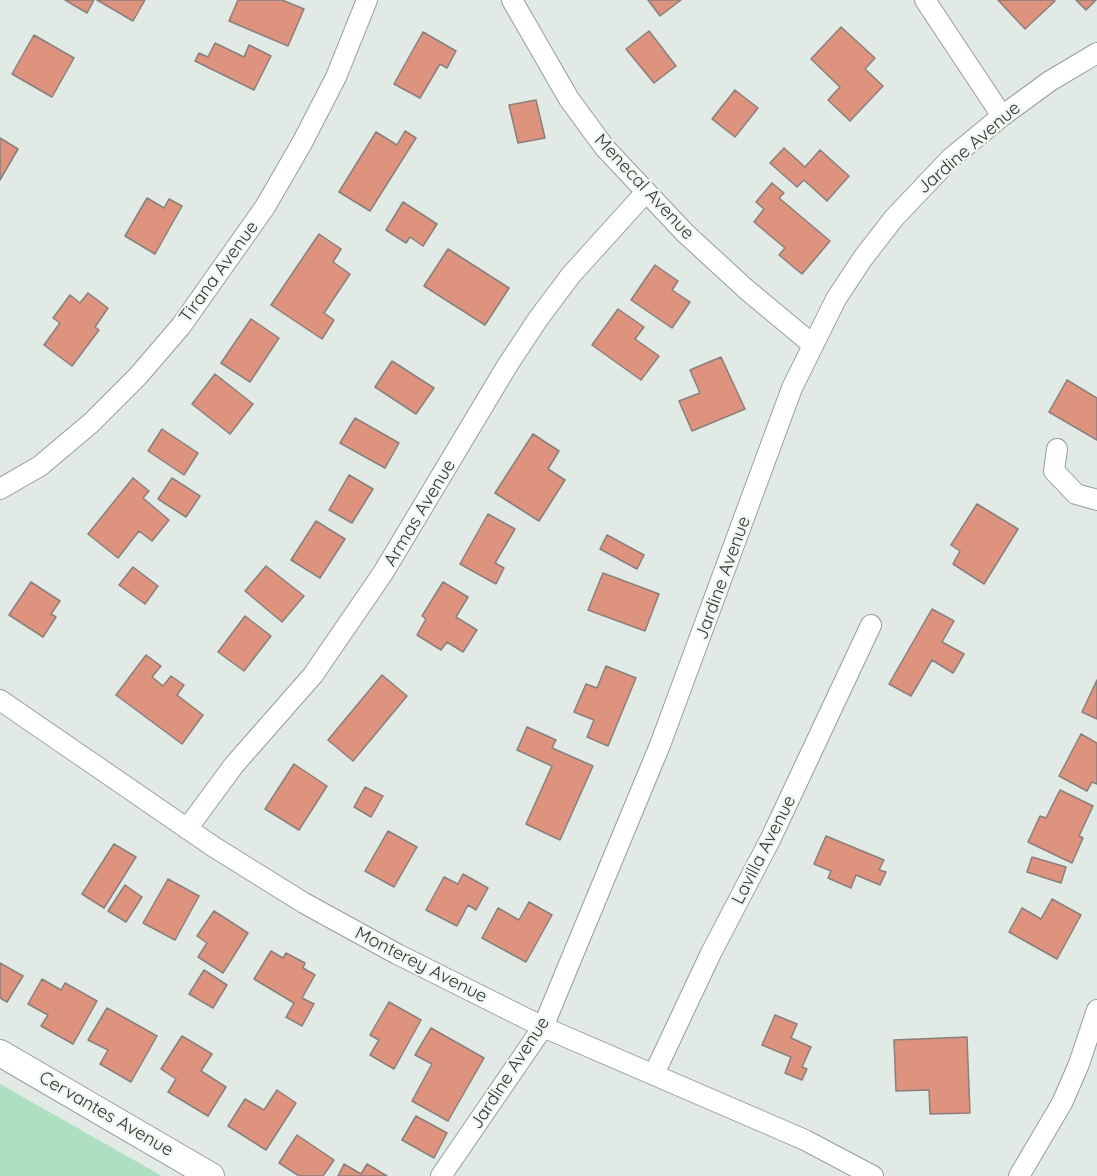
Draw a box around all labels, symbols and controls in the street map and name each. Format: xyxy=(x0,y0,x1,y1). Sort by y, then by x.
street label: Jardine Avenue xyxy=(913,97,1025,199)
street label: Menecal Avenue xyxy=(590,130,698,244)
street label: Tirana Avenue xyxy=(175,217,263,327)
street label: Armas Avenue xyxy=(380,456,460,570)
street label: Jardine Avenue xyxy=(691,513,755,643)
street label: Lavilla Avenue xyxy=(727,792,801,908)
street label: Monterey Avenue xyxy=(351,922,491,1008)
street label: Jardine Avenue xyxy=(466,1013,554,1133)
street label: Cervantes Avenue xyxy=(35,1067,177,1161)

